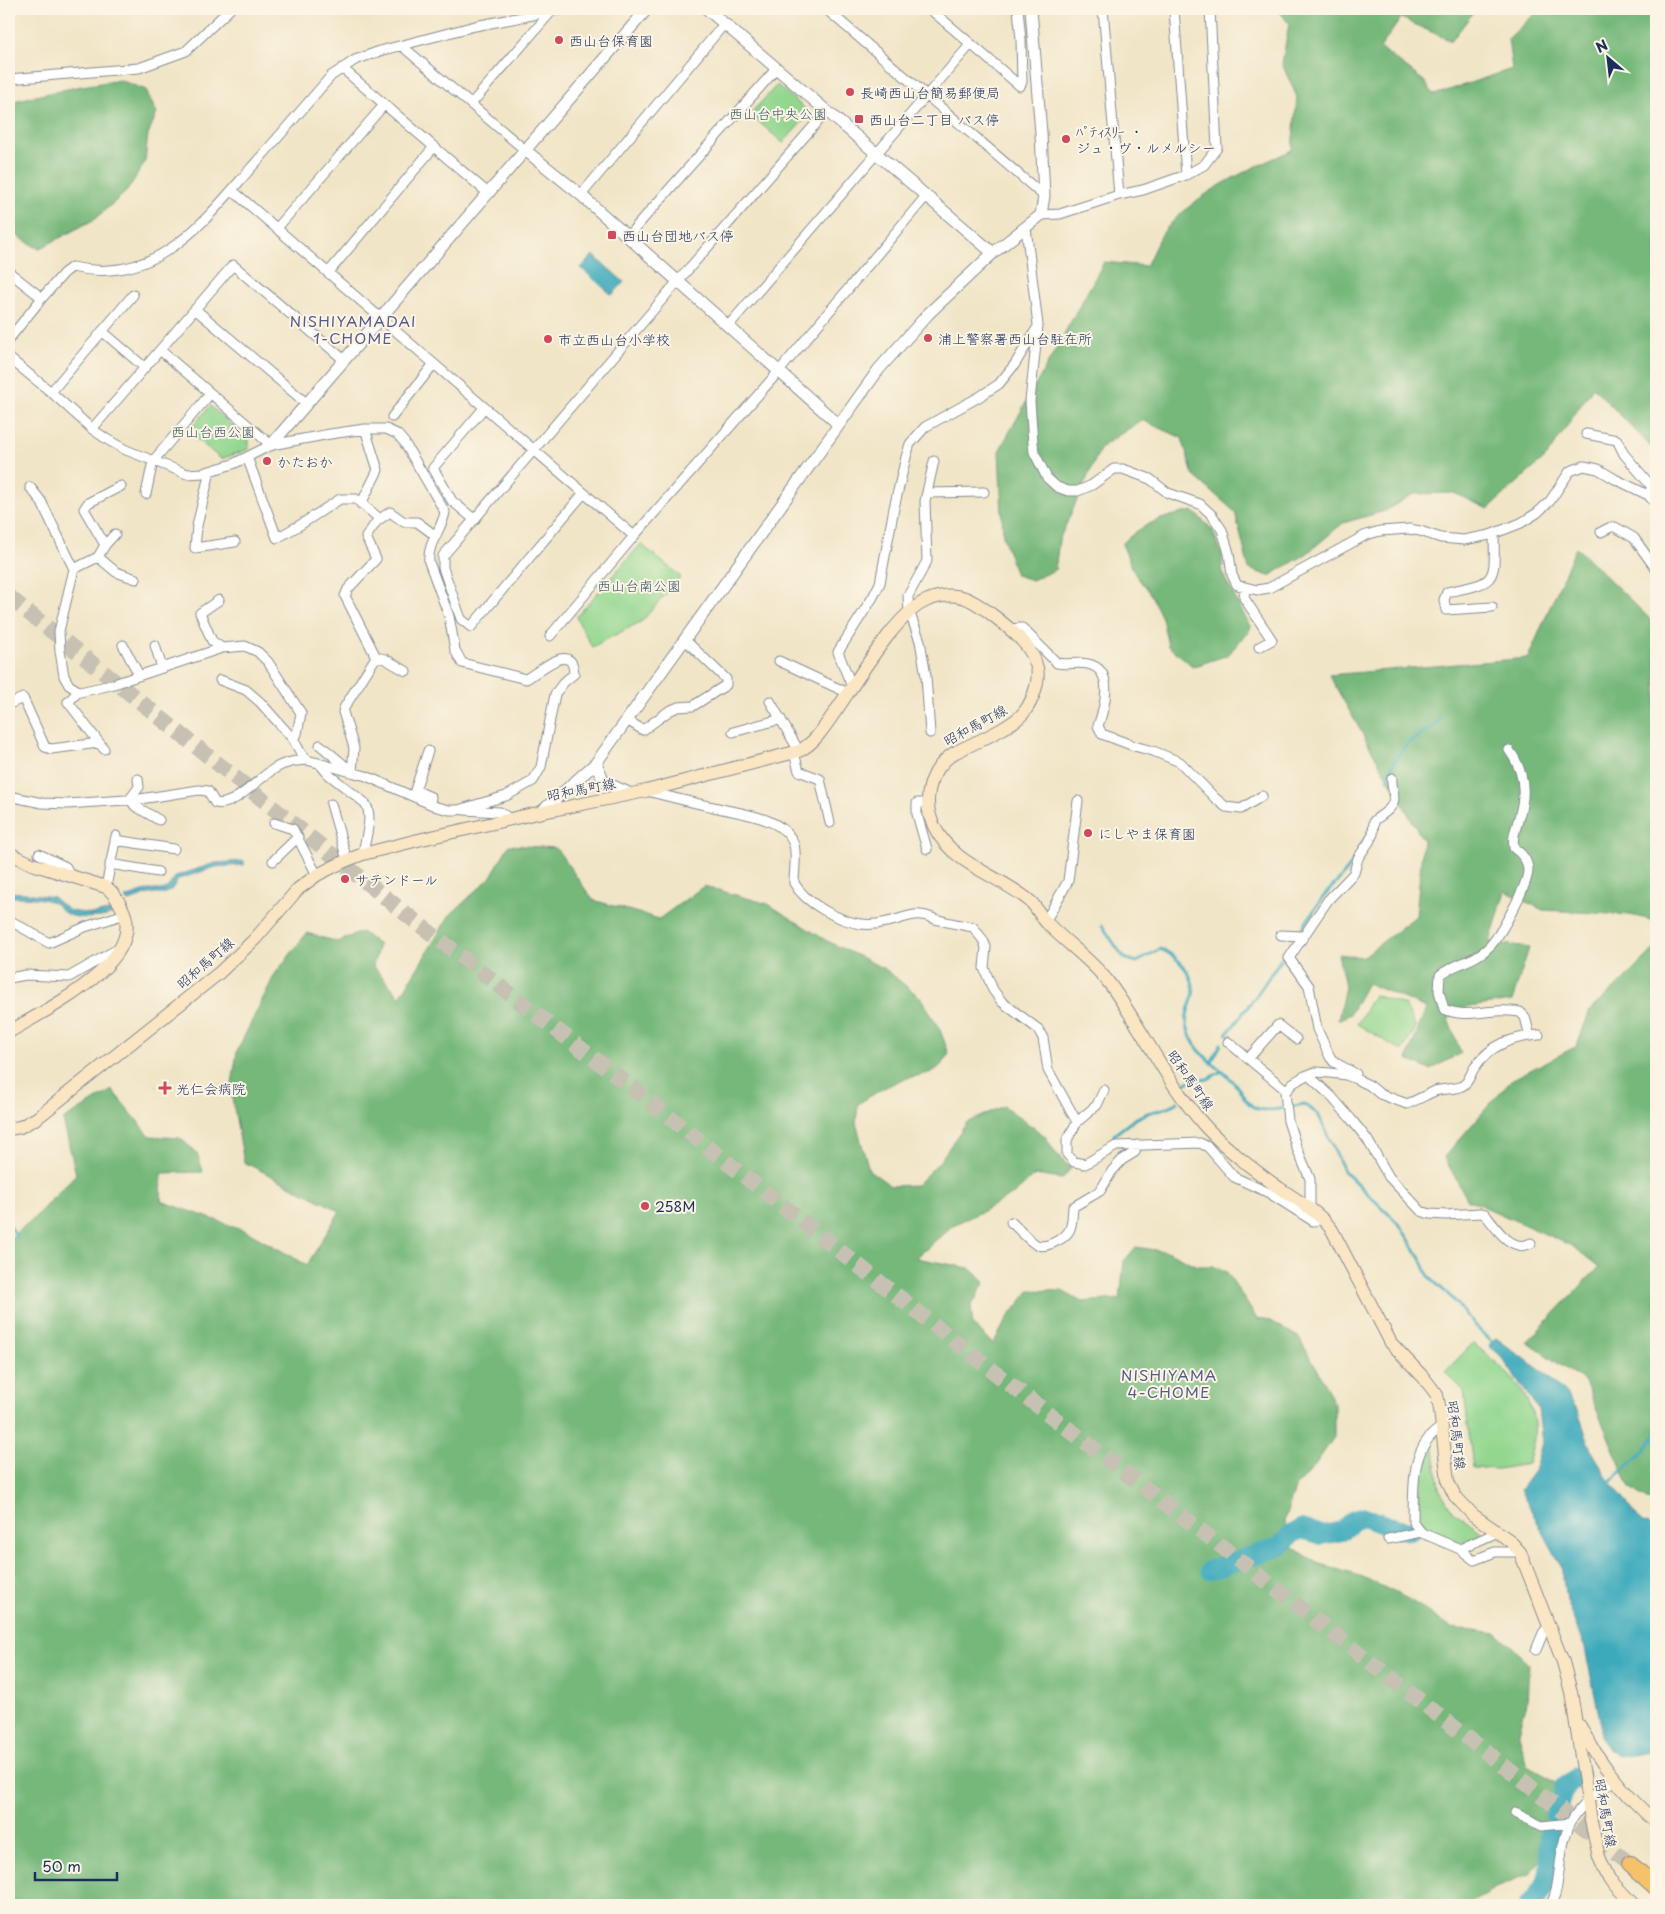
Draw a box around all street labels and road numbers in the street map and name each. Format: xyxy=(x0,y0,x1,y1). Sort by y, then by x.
street label: 昭和馬町線 xyxy=(939,699,1011,751)
street label: 昭和馬町線 xyxy=(545,772,617,806)
street label: 昭和馬町線 xyxy=(172,932,238,994)
street label: 昭和馬町線 xyxy=(1162,1045,1220,1115)
street label: 昭和馬町線 xyxy=(1442,1399,1472,1471)
street label: 昭和馬町線 xyxy=(1590,1777,1622,1849)

